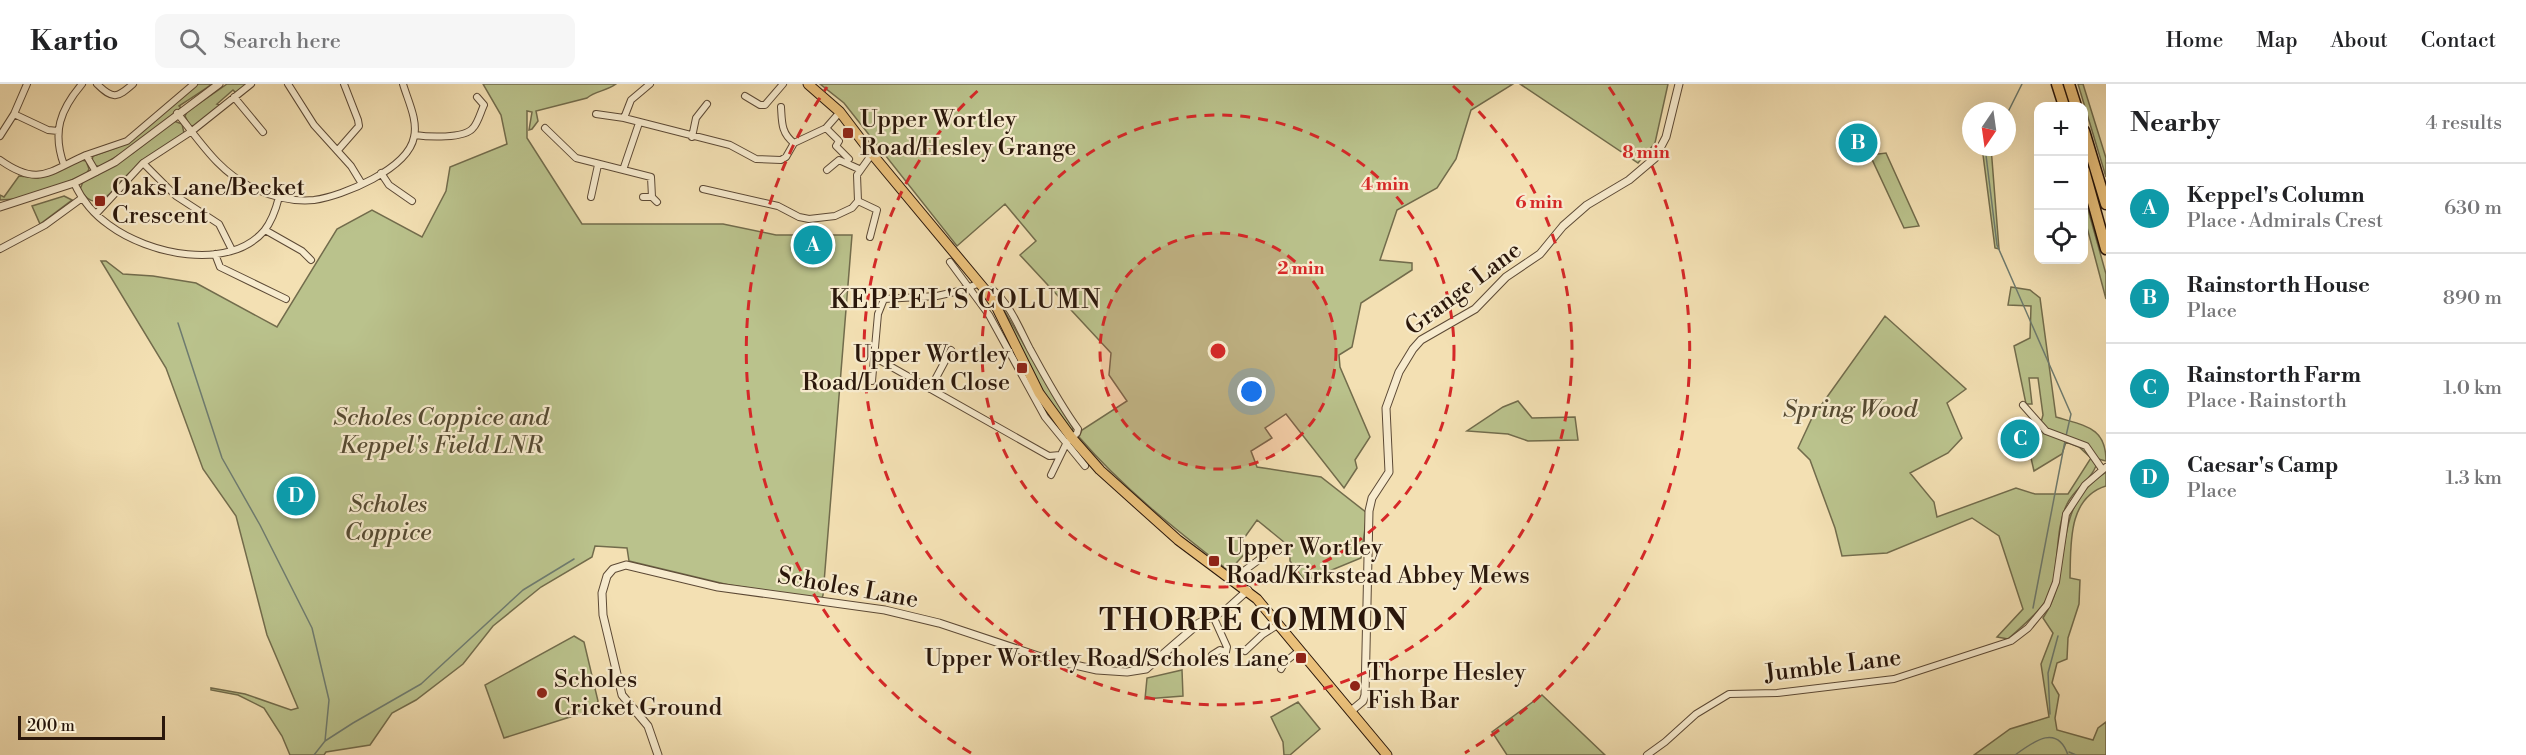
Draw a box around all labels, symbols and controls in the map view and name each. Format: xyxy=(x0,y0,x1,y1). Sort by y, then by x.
search box xyxy=(155,14,575,68)
text: Kartio xyxy=(30,24,119,59)
icon: search xyxy=(176,25,209,58)
text: Search here xyxy=(224,28,341,55)
text: Home xyxy=(2166,28,2223,54)
text: Map xyxy=(2256,28,2298,54)
text: About xyxy=(2331,28,2388,54)
text: Contact xyxy=(2421,28,2496,54)
north arrow xyxy=(1962,102,2016,156)
map controls xyxy=(2034,102,2088,264)
button: + xyxy=(2034,102,2088,156)
place label: Upper Wortley Road/Hesley Grange xyxy=(860,105,1076,163)
text: Nearby xyxy=(2130,107,2220,139)
text: 4 results xyxy=(2425,111,2502,136)
pin: B xyxy=(1838,120,1878,166)
marker: Upper Wortley Road/Hesley Grange xyxy=(841,126,855,140)
text: 8 min xyxy=(1622,141,1670,164)
button: − xyxy=(2034,156,2088,210)
place label: Oaks Lane/Becket Crescent xyxy=(112,173,305,231)
text: 4 min xyxy=(1361,173,1409,196)
text: Keppel's Column xyxy=(2187,182,2364,209)
text: 6 min xyxy=(1515,191,1563,214)
marker: Oaks Lane/Becket Crescent xyxy=(93,194,107,208)
text: A xyxy=(2142,196,2157,221)
text: 630 m xyxy=(2444,196,2502,221)
text: Place · Admirals Crest xyxy=(2187,209,2383,234)
button: locate xyxy=(2034,210,2088,264)
pin: A xyxy=(794,222,832,268)
street label: Grange Lane xyxy=(1399,235,1528,342)
text: 2 min xyxy=(1277,257,1325,280)
text: Rainstorth House xyxy=(2187,272,2370,299)
district label: KEPPEL'S COLUMN xyxy=(830,284,1102,316)
text: B xyxy=(2142,286,2157,311)
text: 890 m xyxy=(2443,286,2502,311)
text: Place xyxy=(2187,299,2237,324)
place label: Upper Wortley Road/Louden Close xyxy=(802,340,1010,398)
centre of rings xyxy=(1208,341,1228,361)
marker: Upper Wortley Road/Louden Close xyxy=(1015,361,1029,375)
text: Rainstorth Farm xyxy=(2187,362,2361,389)
text: C xyxy=(2142,376,2157,401)
text: 1.0 km xyxy=(2443,376,2502,401)
your location xyxy=(1237,377,1266,406)
text: Place · Rainstorth xyxy=(2187,389,2347,414)
park label: Spring Wood xyxy=(1783,395,1918,425)
park label: Scholes Coppice and Keppel's Field LNR xyxy=(333,403,550,461)
pin: C xyxy=(2000,416,2040,462)
text: Caesar's Camp xyxy=(2187,452,2338,479)
text: D xyxy=(2142,466,2157,491)
text: 1.3 km xyxy=(2445,466,2502,491)
pin: D xyxy=(276,474,316,518)
text: Place xyxy=(2187,479,2237,504)
park label: Scholes Coppice xyxy=(345,490,431,548)
place label: Upper Wortley Road/Kirkstead Abbey Mews xyxy=(1226,533,1530,591)
marker: Upper Wortley Road/Kirkstead Abbey Mews xyxy=(1207,554,1221,568)
street label: Scholes Lane xyxy=(775,561,921,615)
district label: THORPE COMMON xyxy=(1099,602,1409,640)
street label: Jumble Lane xyxy=(1762,643,1903,689)
place label: Upper Wortley Road/Scholes Lane xyxy=(924,644,1289,674)
marker: Upper Wortley Road/Scholes Lane xyxy=(1294,651,1308,665)
place label: Thorpe Hesley Fish Bar xyxy=(1367,658,1526,716)
place label: Scholes Cricket Ground xyxy=(554,665,723,723)
marker: Thorpe Hesley Fish Bar xyxy=(1348,679,1362,693)
marker: Scholes Cricket Ground xyxy=(535,686,549,700)
scale bar xyxy=(18,713,165,740)
text: 200 m xyxy=(27,716,75,736)

